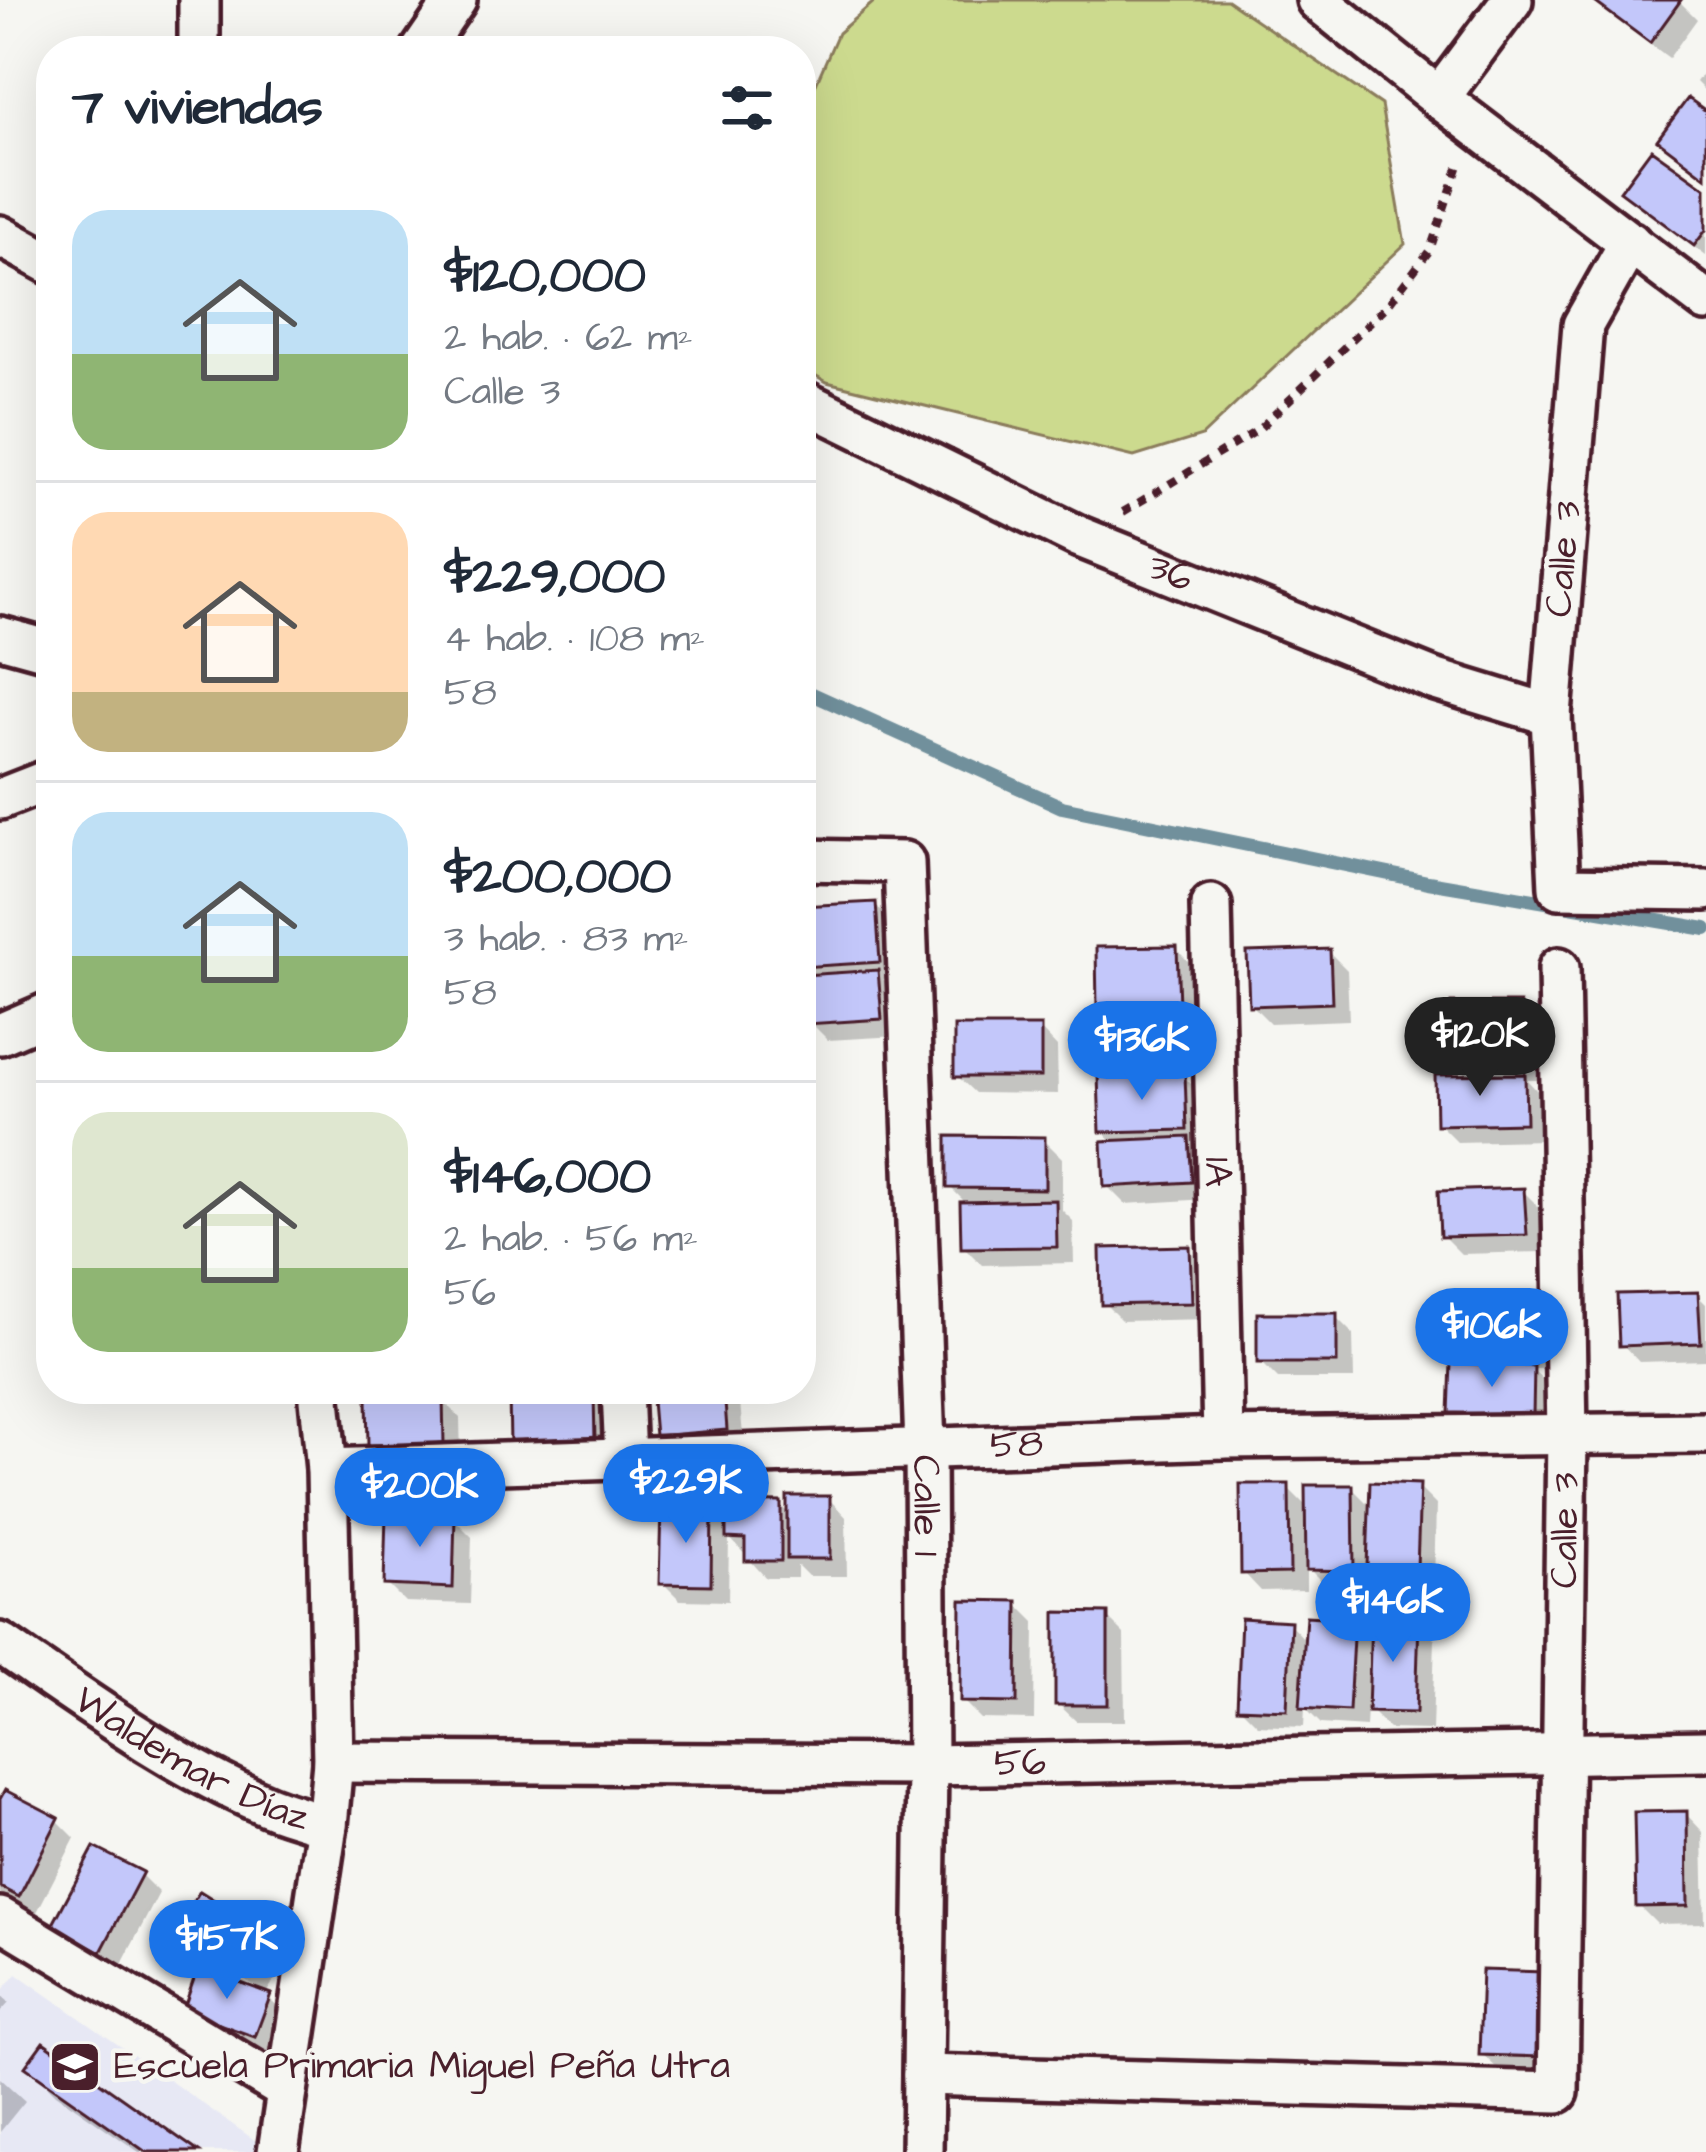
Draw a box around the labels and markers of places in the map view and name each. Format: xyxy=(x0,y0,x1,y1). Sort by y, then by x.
pin: $120K xyxy=(1396,997,1564,1099)
pin: $136K xyxy=(1058,1001,1226,1103)
pin: $106K xyxy=(1408,1288,1576,1390)
pin: $229K xyxy=(602,1444,770,1546)
pin: $200K xyxy=(336,1448,504,1550)
pin: $146K xyxy=(1309,1563,1477,1665)
pin: $157K xyxy=(143,1900,311,2002)
school or university icon: Escuela Primaria Miguel Peña Utra xyxy=(47,2039,103,2095)
place label: Escuela Primaria Miguel Peña Utra xyxy=(114,2040,730,2094)

